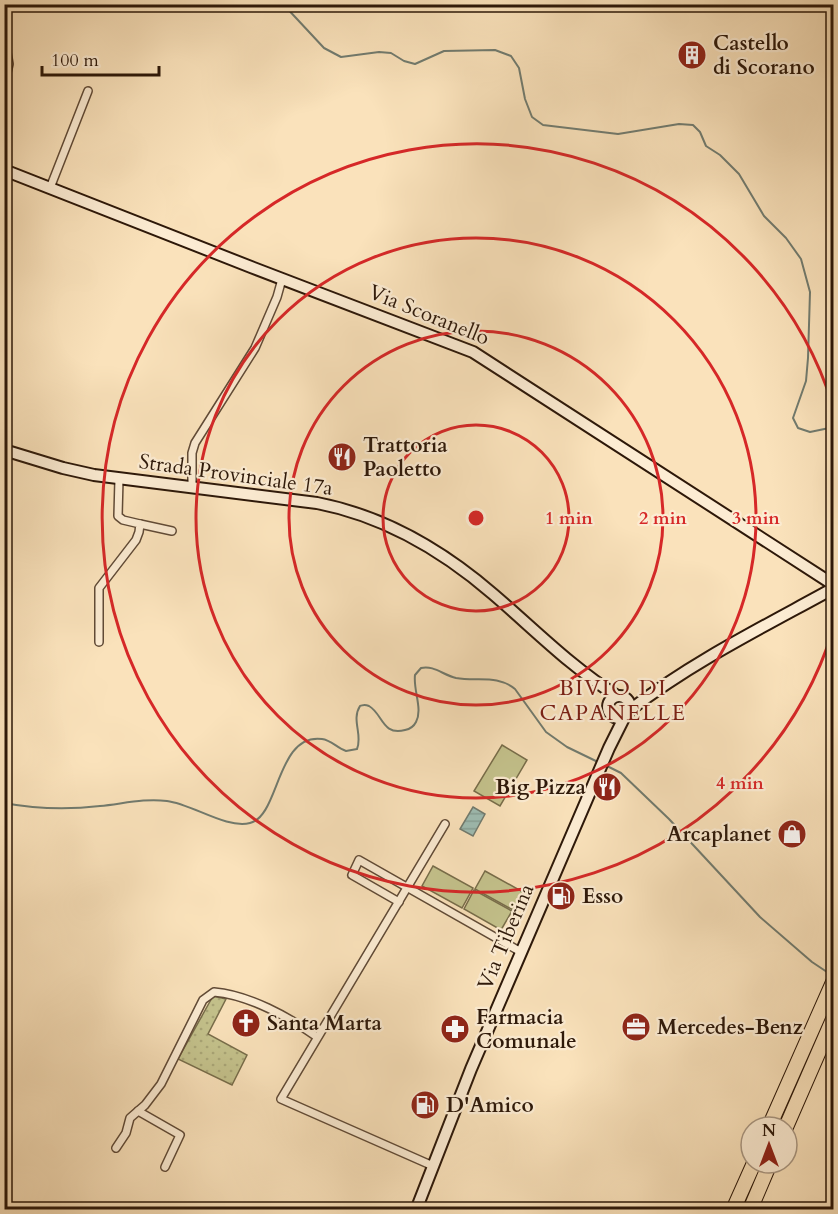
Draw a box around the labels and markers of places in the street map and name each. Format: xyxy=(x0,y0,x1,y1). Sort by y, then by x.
place label: Castello di Scorano xyxy=(713,29,815,82)
building icon: Castello di Scorano xyxy=(676,39,708,71)
place label: Trattoria Paoletto xyxy=(363,431,448,484)
restaurant icon: Trattoria Paoletto xyxy=(326,441,358,473)
centre of rings xyxy=(466,508,486,528)
restaurant icon: Big Pizza xyxy=(591,771,623,803)
place label: Big Pizza xyxy=(495,773,587,802)
shop icon: Arcaplanet xyxy=(776,818,808,850)
place label: Arcaplanet xyxy=(667,820,772,849)
fuel station icon: Esso xyxy=(545,880,577,912)
place label: Esso xyxy=(582,882,623,911)
place label: Farmacia Comunale xyxy=(476,1003,577,1056)
church icon: Santa Marta xyxy=(230,1007,262,1039)
place label: Santa Marta xyxy=(267,1009,382,1038)
office icon: Mercedes-Benz xyxy=(620,1011,652,1043)
pharmacy icon: Farmacia Comunale xyxy=(439,1013,471,1045)
place label: Mercedes-Benz xyxy=(657,1013,804,1042)
fuel station icon: D'Amico xyxy=(409,1089,441,1121)
place label: D'Amico xyxy=(446,1091,534,1120)

